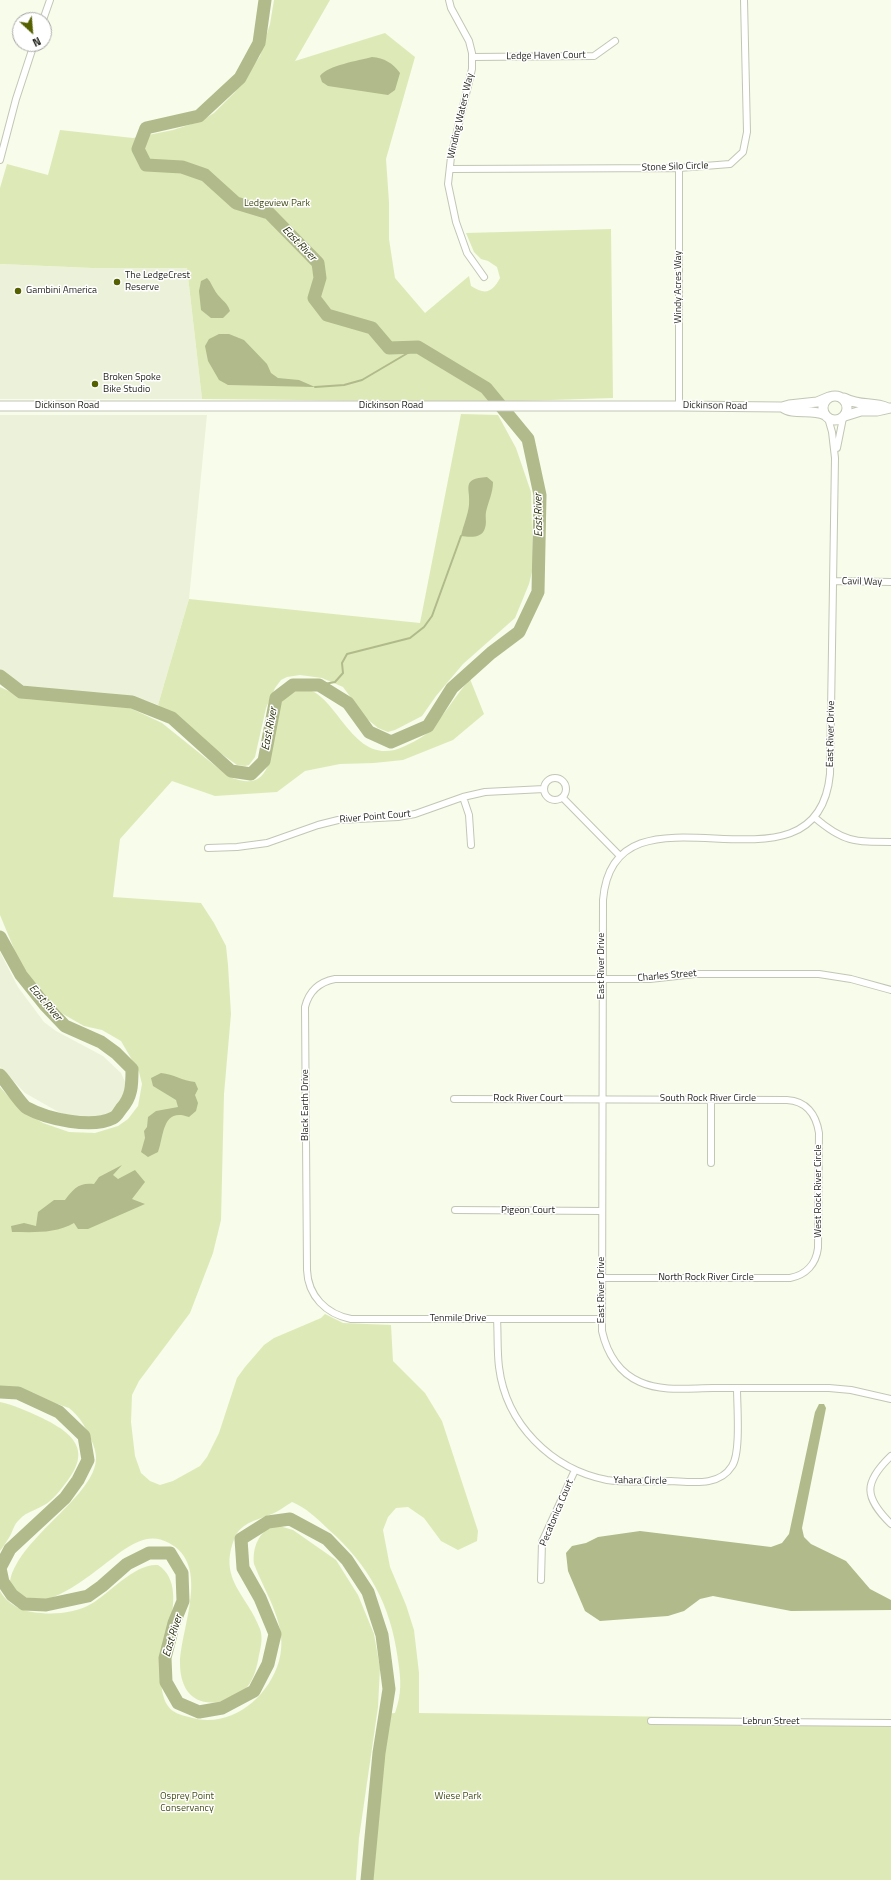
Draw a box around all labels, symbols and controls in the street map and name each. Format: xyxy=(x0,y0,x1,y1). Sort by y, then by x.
north arrow xyxy=(12,12,52,52)
text: N xyxy=(30,33,44,51)
street label: Ledge Haven Court xyxy=(506,49,586,63)
street label: Winding Waters Way xyxy=(445,72,477,160)
street label: Stone Silo Circle xyxy=(641,160,709,174)
park label: Ledgeview Park xyxy=(244,198,310,210)
water label: East River xyxy=(279,224,319,264)
street label: Windy Acres Way xyxy=(673,251,685,323)
place label: The LedgeCrest Reserve xyxy=(125,270,190,294)
marker: The LedgeCrest Reserve xyxy=(112,277,122,287)
place label: Gambini America xyxy=(26,285,97,297)
marker: Gambini America xyxy=(13,286,23,296)
place label: Broken Spoke Bike Studio xyxy=(103,372,161,396)
marker: Broken Spoke Bike Studio xyxy=(90,379,100,389)
street label: Dickinson Road xyxy=(683,399,747,413)
street label: Dickinson Road xyxy=(35,400,99,412)
street label: Dickinson Road xyxy=(359,400,423,412)
water label: East River xyxy=(532,493,546,537)
street label: Cavil Way xyxy=(842,576,882,588)
street label: East River Drive xyxy=(824,701,838,767)
water label: East River xyxy=(259,706,281,752)
street label: River Point Court xyxy=(339,808,411,826)
street label: East River Drive xyxy=(596,933,608,999)
street label: Charles Street xyxy=(637,967,697,985)
water label: East River xyxy=(26,982,64,1024)
street label: Black Earth Drive xyxy=(300,1069,312,1141)
street label: Rock River Court xyxy=(493,1093,563,1105)
street label: South Rock River Circle xyxy=(660,1093,756,1105)
street label: West Rock River Circle xyxy=(813,1144,825,1238)
street label: Pigeon Court xyxy=(501,1205,555,1217)
street label: East River Drive xyxy=(596,1257,608,1323)
street label: North Rock River Circle xyxy=(658,1272,754,1284)
street label: Tenmile Drive xyxy=(430,1313,486,1325)
street label: Yahara Circle xyxy=(613,1475,667,1487)
street label: Pecatonica Court xyxy=(538,1478,576,1548)
water label: East River xyxy=(160,1613,186,1659)
street label: Lebrun Street xyxy=(742,1716,800,1728)
park label: Osprey Point Conservancy xyxy=(160,1791,214,1814)
park label: Wiese Park xyxy=(434,1791,482,1803)

